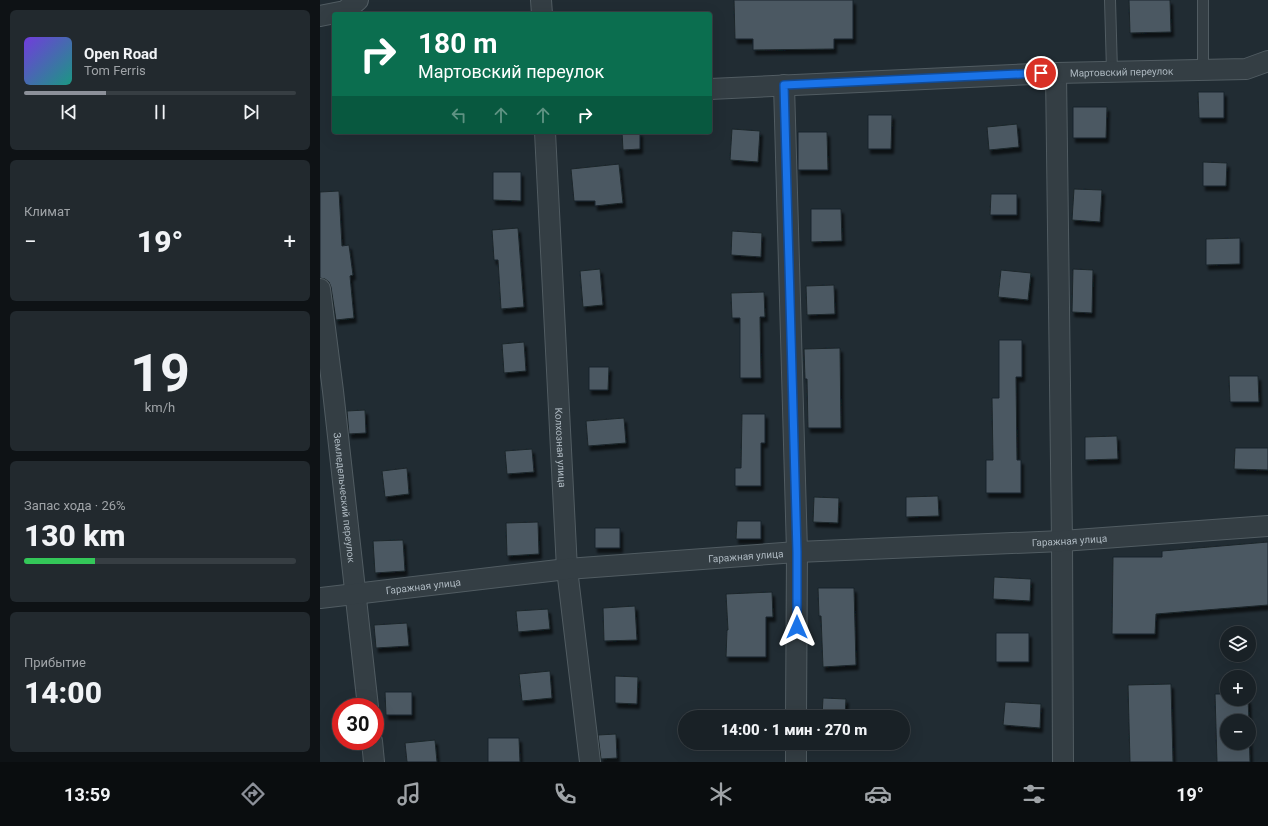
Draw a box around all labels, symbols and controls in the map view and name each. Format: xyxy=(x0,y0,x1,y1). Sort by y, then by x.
text: 180 m xyxy=(418,27,497,60)
icon: right xyxy=(352,28,404,80)
text: Open Road xyxy=(84,45,158,63)
pin xyxy=(1024,56,1058,90)
text: Мартовский переулок xyxy=(418,61,604,82)
icon: arrive xyxy=(1030,62,1052,84)
text: Tom Ferris xyxy=(84,63,146,78)
street label: Мартовский переулок xyxy=(1070,66,1174,79)
icon: previous xyxy=(58,101,80,123)
icon: pause xyxy=(149,101,171,123)
icon: next xyxy=(240,101,262,123)
icon: left xyxy=(448,104,470,126)
icon: ahead xyxy=(490,104,512,126)
icon: ahead xyxy=(532,104,554,126)
icon: right xyxy=(574,104,596,126)
text: Климат xyxy=(24,204,70,219)
text: 19° xyxy=(137,224,183,259)
text: − xyxy=(24,229,37,254)
text: + xyxy=(284,229,296,254)
text: 19 xyxy=(130,343,190,404)
text: km/h xyxy=(145,400,175,415)
street label: Колхозная улица xyxy=(553,407,568,488)
street label: Земледельческий переулок xyxy=(332,432,357,564)
text: Запас хода · 26% xyxy=(24,498,126,513)
text: 130 km xyxy=(24,518,126,553)
street label: Гаражная улица xyxy=(1032,533,1107,548)
street label: Гаражная улица xyxy=(708,548,784,565)
street label: Гаражная улица xyxy=(385,577,461,596)
position arrow xyxy=(776,606,818,648)
map controls xyxy=(1220,626,1256,750)
button: layers xyxy=(1220,626,1256,662)
text: Прибытие xyxy=(24,655,86,670)
button: + xyxy=(1220,670,1256,706)
text: 14:00 xyxy=(24,675,102,710)
speed limit sign: 30 xyxy=(332,698,384,750)
button: − xyxy=(1220,714,1256,750)
text: 14:00 · 1 мин · 270 m xyxy=(721,721,867,739)
icon: directions xyxy=(239,780,267,808)
icon: music xyxy=(395,780,423,808)
icon: phone xyxy=(551,780,579,808)
icon: climate xyxy=(707,780,735,808)
icon: car xyxy=(864,780,892,808)
icon: filters xyxy=(1020,780,1048,808)
text: 13:59 xyxy=(64,784,111,805)
text: 19° xyxy=(1176,784,1204,805)

